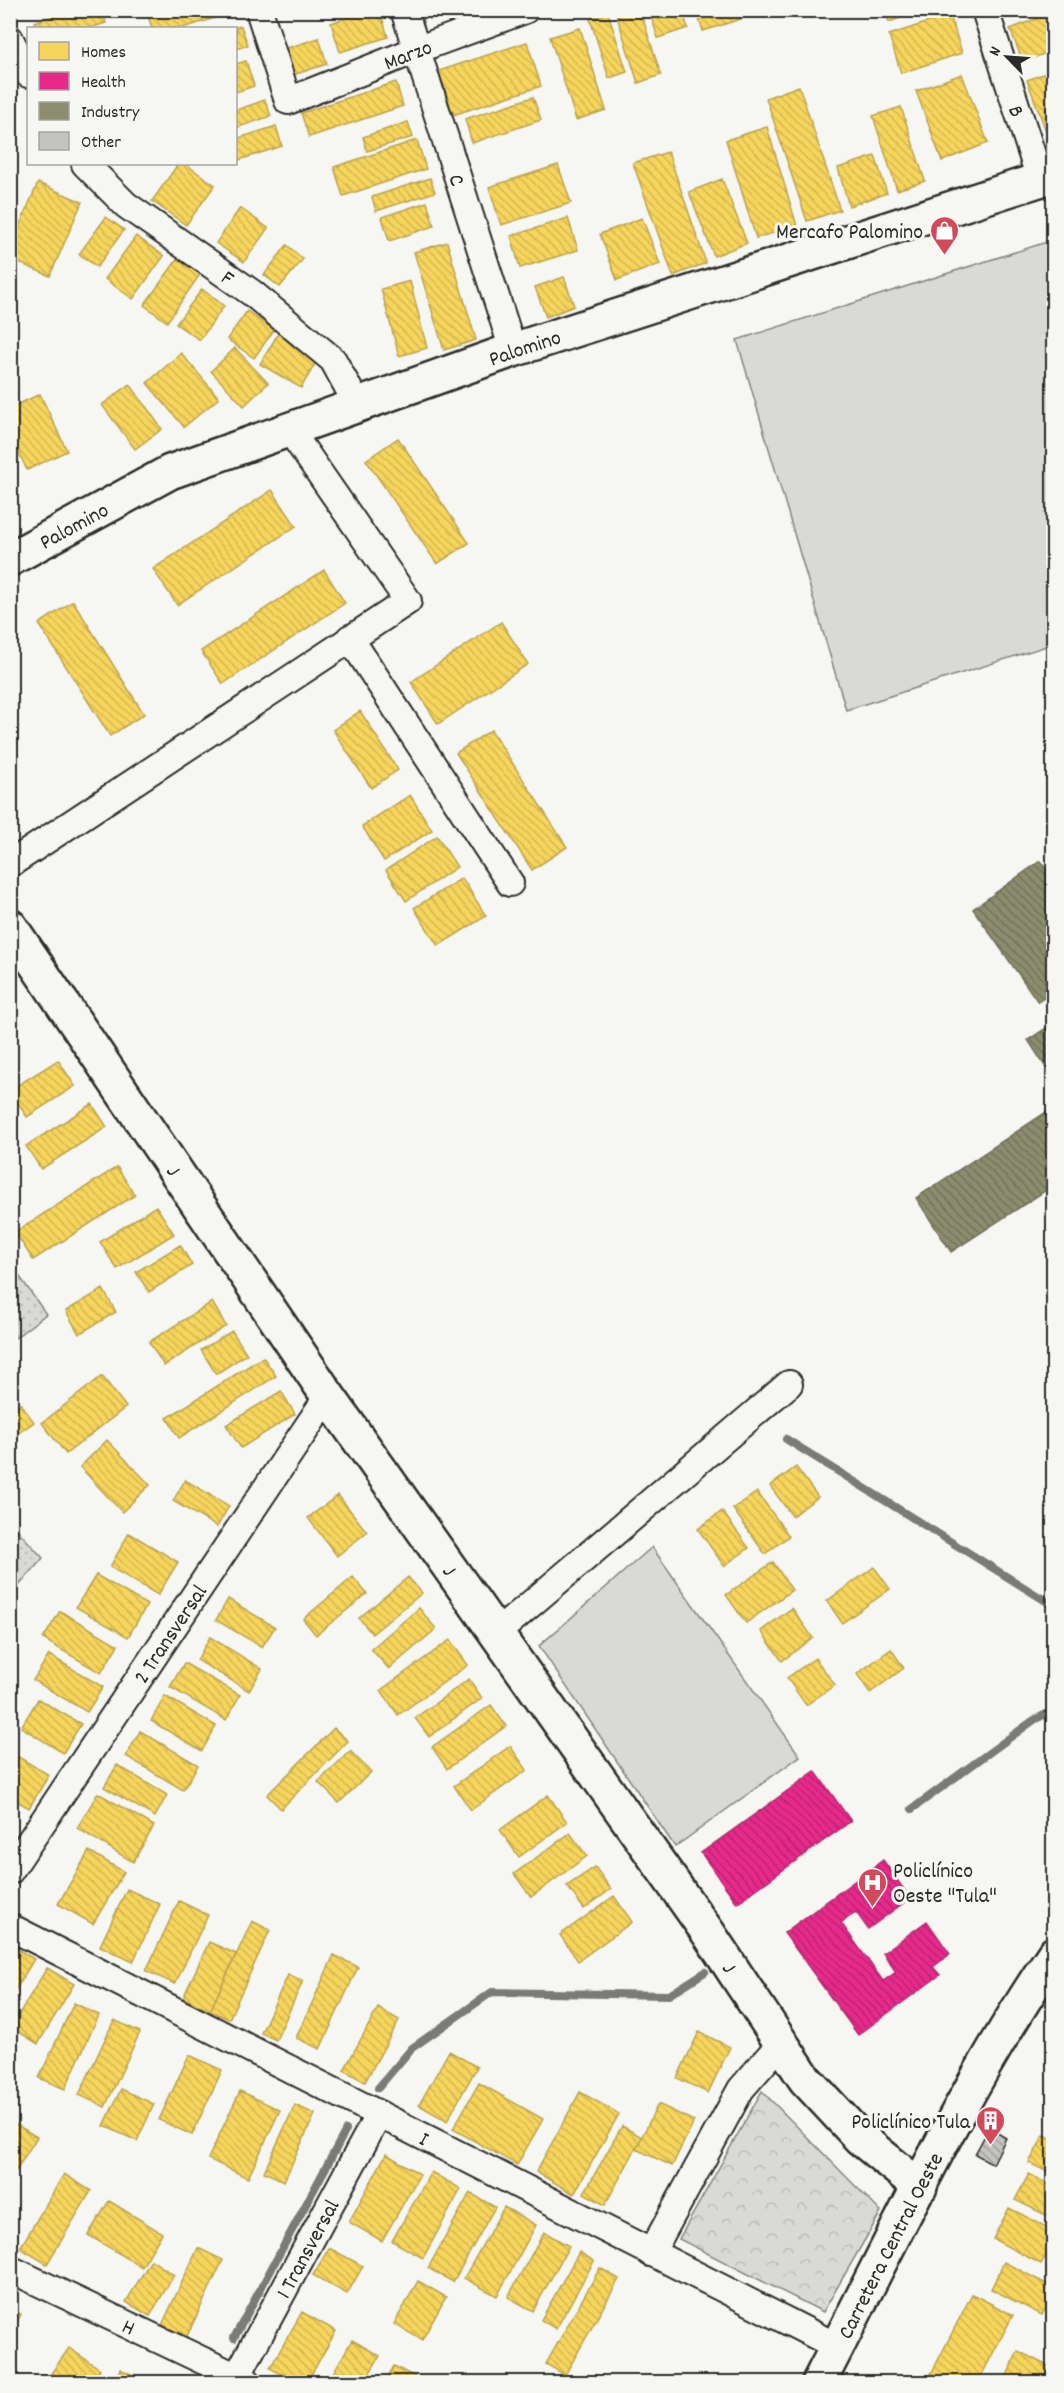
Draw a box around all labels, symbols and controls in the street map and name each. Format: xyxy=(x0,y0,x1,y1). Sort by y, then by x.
legend xyxy=(27,27,237,165)
north arrow xyxy=(977,27,1037,87)
street label: Marzo xyxy=(380,33,437,80)
text: Homes xyxy=(81,41,126,66)
text: N xyxy=(984,43,1008,60)
text: Health xyxy=(81,71,126,96)
text: Industry xyxy=(81,101,140,126)
street label: B xyxy=(998,102,1031,122)
text: Other xyxy=(81,131,121,156)
street label: C xyxy=(439,171,471,191)
shop icon: Mercafo Palomino xyxy=(928,214,960,256)
place label: Mercafo Palomino xyxy=(776,218,923,249)
street label: F xyxy=(214,264,240,295)
street label: Palomino xyxy=(485,323,566,376)
street label: Palomino xyxy=(35,496,115,559)
street label: J xyxy=(157,1159,187,1183)
street label: J xyxy=(433,1559,463,1584)
street label: 2 Transversal xyxy=(128,1580,216,1691)
place label: Policlínico Oeste "Tula" xyxy=(893,1857,997,1913)
hospital icon: Policlínico Oeste "Tula" xyxy=(856,1866,888,1908)
street label: J xyxy=(713,1957,743,1981)
building icon: Policlínico Tula xyxy=(975,2104,1007,2146)
place label: Policlínico Tula xyxy=(851,2108,971,2139)
street label: I xyxy=(413,2125,433,2156)
street label: Carretera Central Oeste xyxy=(832,2148,953,2345)
street label: 1 Transversal xyxy=(270,2195,349,2305)
street label: H xyxy=(116,2312,139,2345)

